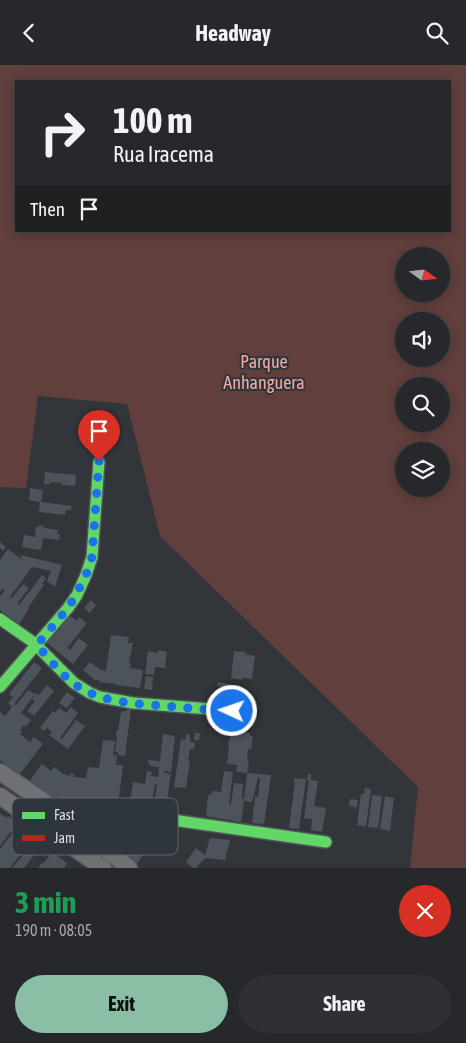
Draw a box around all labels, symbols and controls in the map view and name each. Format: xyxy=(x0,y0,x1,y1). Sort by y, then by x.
icon: back xyxy=(15,19,43,47)
icon: search xyxy=(423,19,451,47)
text: Headway xyxy=(195,20,271,46)
icon: right xyxy=(30,100,95,165)
text: 100 m xyxy=(113,100,192,140)
text: Rua Iracema xyxy=(113,141,214,167)
icon: arrive xyxy=(75,195,103,223)
text: Then xyxy=(30,198,65,220)
north arrow xyxy=(395,247,450,303)
map controls xyxy=(395,247,450,497)
button: sound xyxy=(395,312,450,367)
park label: Parque Anhanguera xyxy=(223,351,305,393)
button: search xyxy=(395,377,450,432)
pin xyxy=(78,410,120,461)
icon: arrive xyxy=(85,417,113,445)
button: layers xyxy=(395,442,450,497)
position arrow xyxy=(205,684,257,736)
legend xyxy=(12,798,178,855)
text: Fast xyxy=(54,807,75,823)
text: Jam xyxy=(54,830,75,846)
text: 3 min xyxy=(15,885,76,919)
button: close xyxy=(399,885,451,937)
text: 190 m · 08:05 xyxy=(15,921,92,939)
button: Exit xyxy=(15,975,228,1033)
button: Share xyxy=(238,975,451,1033)

